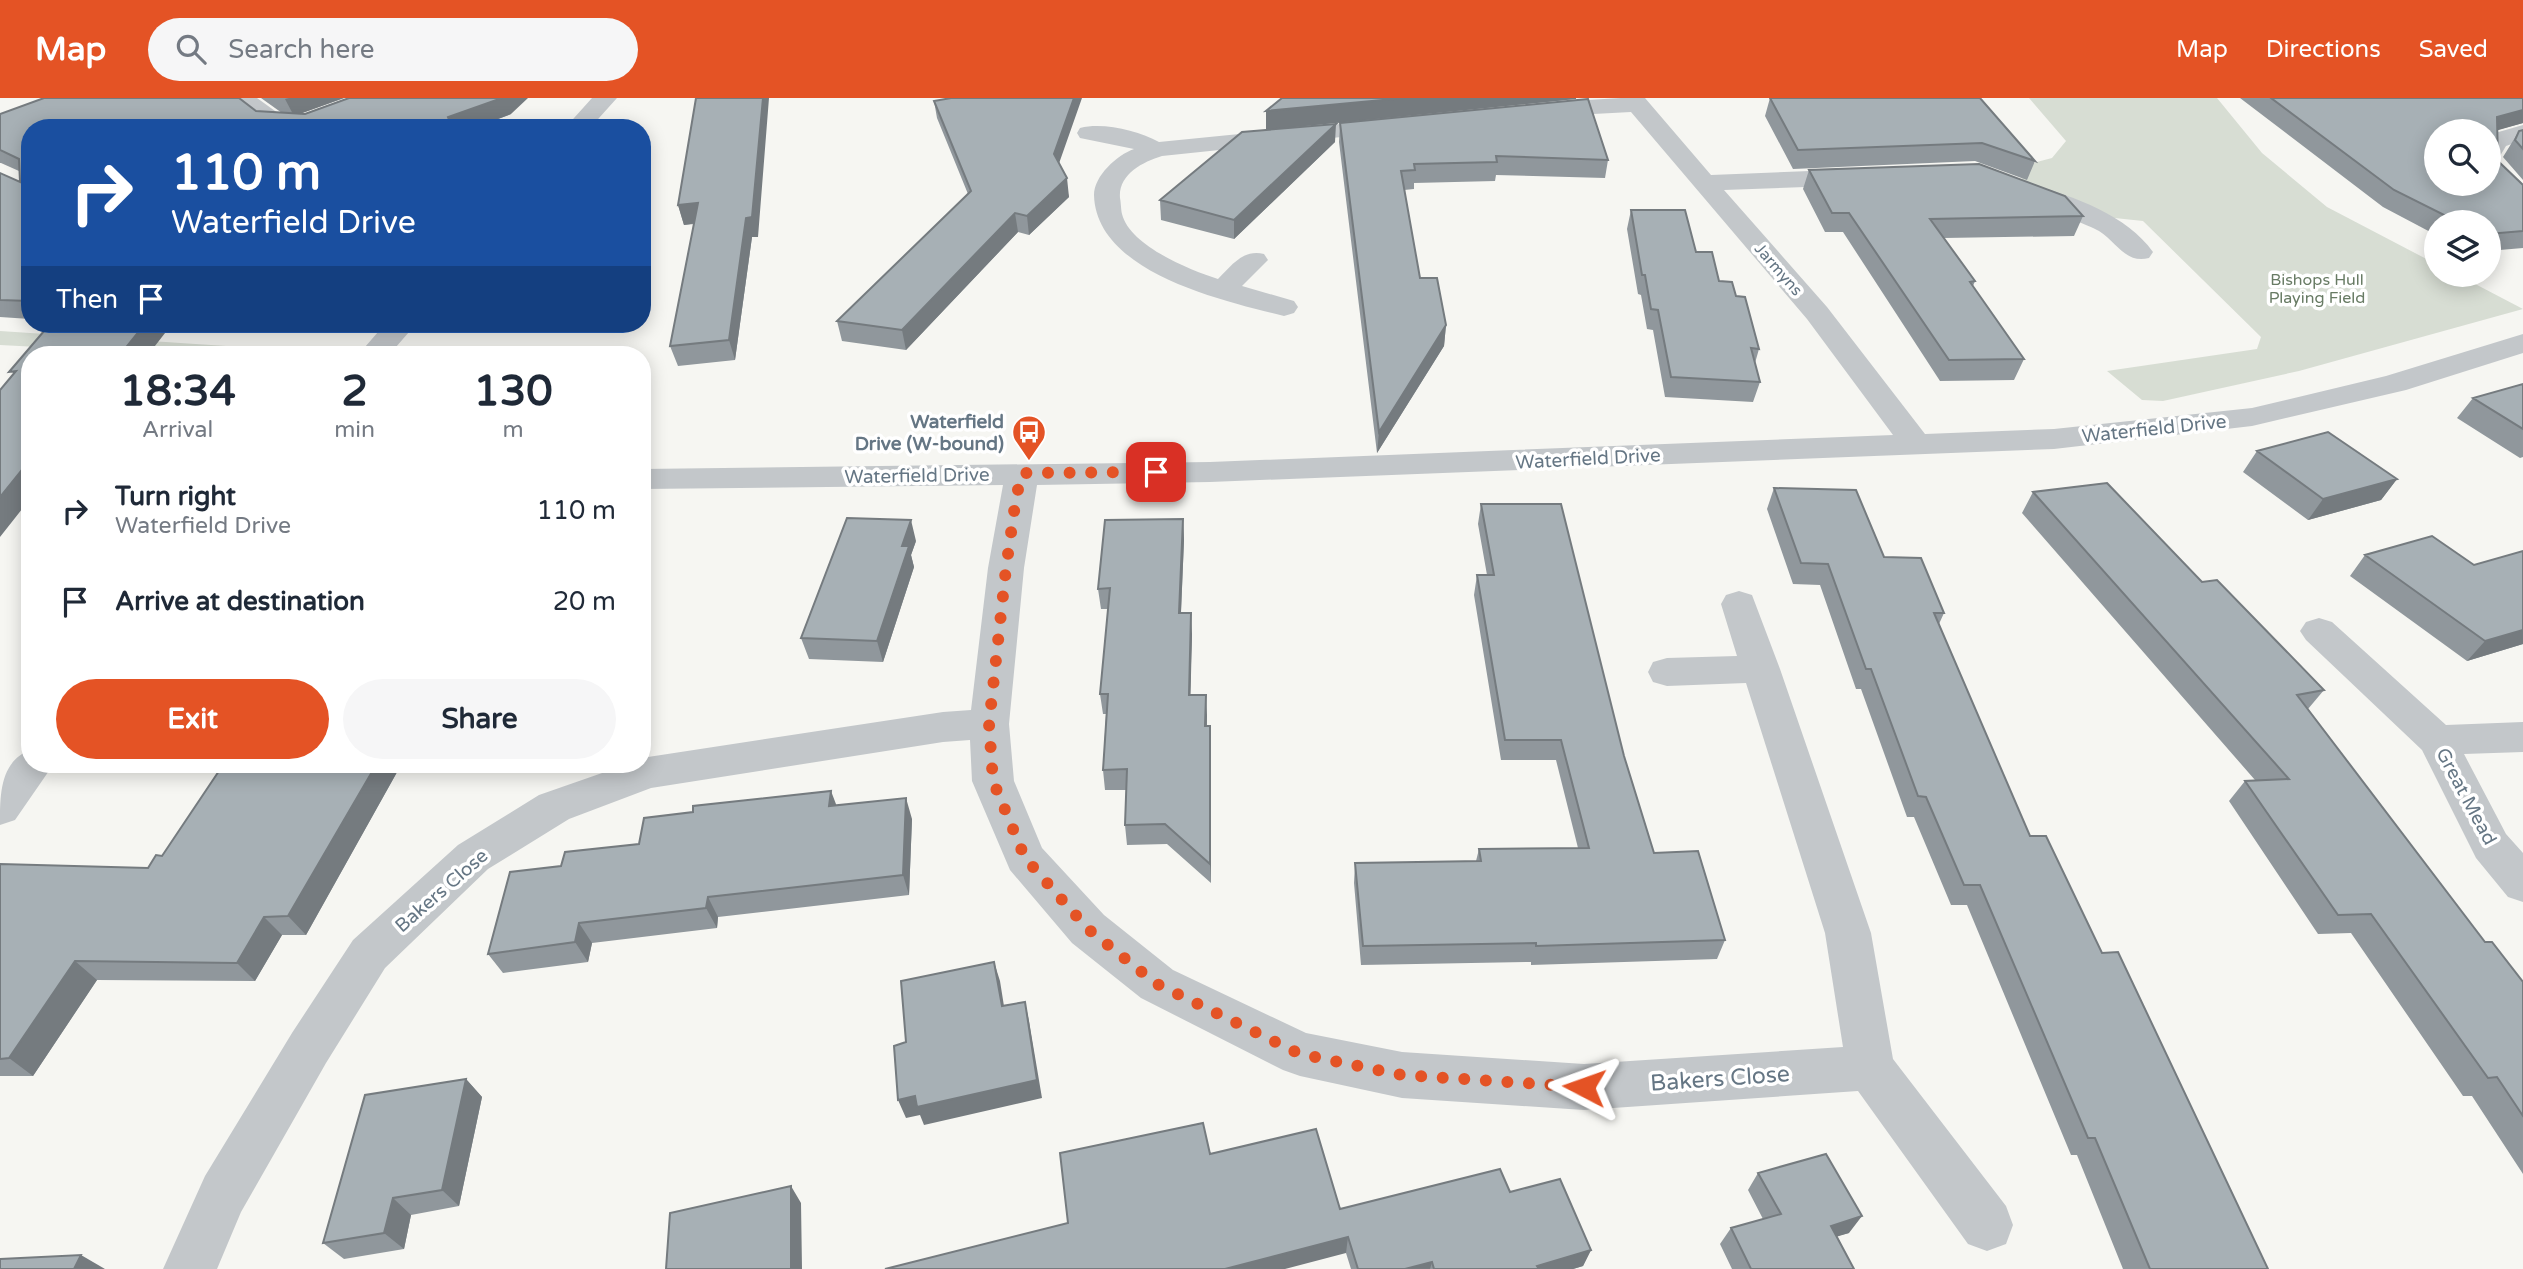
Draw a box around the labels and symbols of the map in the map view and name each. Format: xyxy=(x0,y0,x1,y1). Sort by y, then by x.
street label: Jarmyns xyxy=(1750,239,1807,300)
park label: Bishops Hull Playing Field xyxy=(2269,270,2365,308)
street label: Waterfield Drive xyxy=(2081,410,2228,448)
place label: Waterfield Drive (W-bound) xyxy=(855,411,1004,455)
bus stop icon: Waterfield Drive (W-bound) xyxy=(1010,413,1048,462)
pin xyxy=(1126,442,1186,502)
street label: Waterfield Drive xyxy=(1515,444,1661,474)
street label: Waterfield Drive xyxy=(844,464,990,488)
street label: Great Mead xyxy=(2431,744,2501,849)
street label: Bakers Close xyxy=(391,845,492,937)
position arrow xyxy=(1547,1050,1621,1124)
street label: Bakers Close xyxy=(1649,1060,1791,1098)

